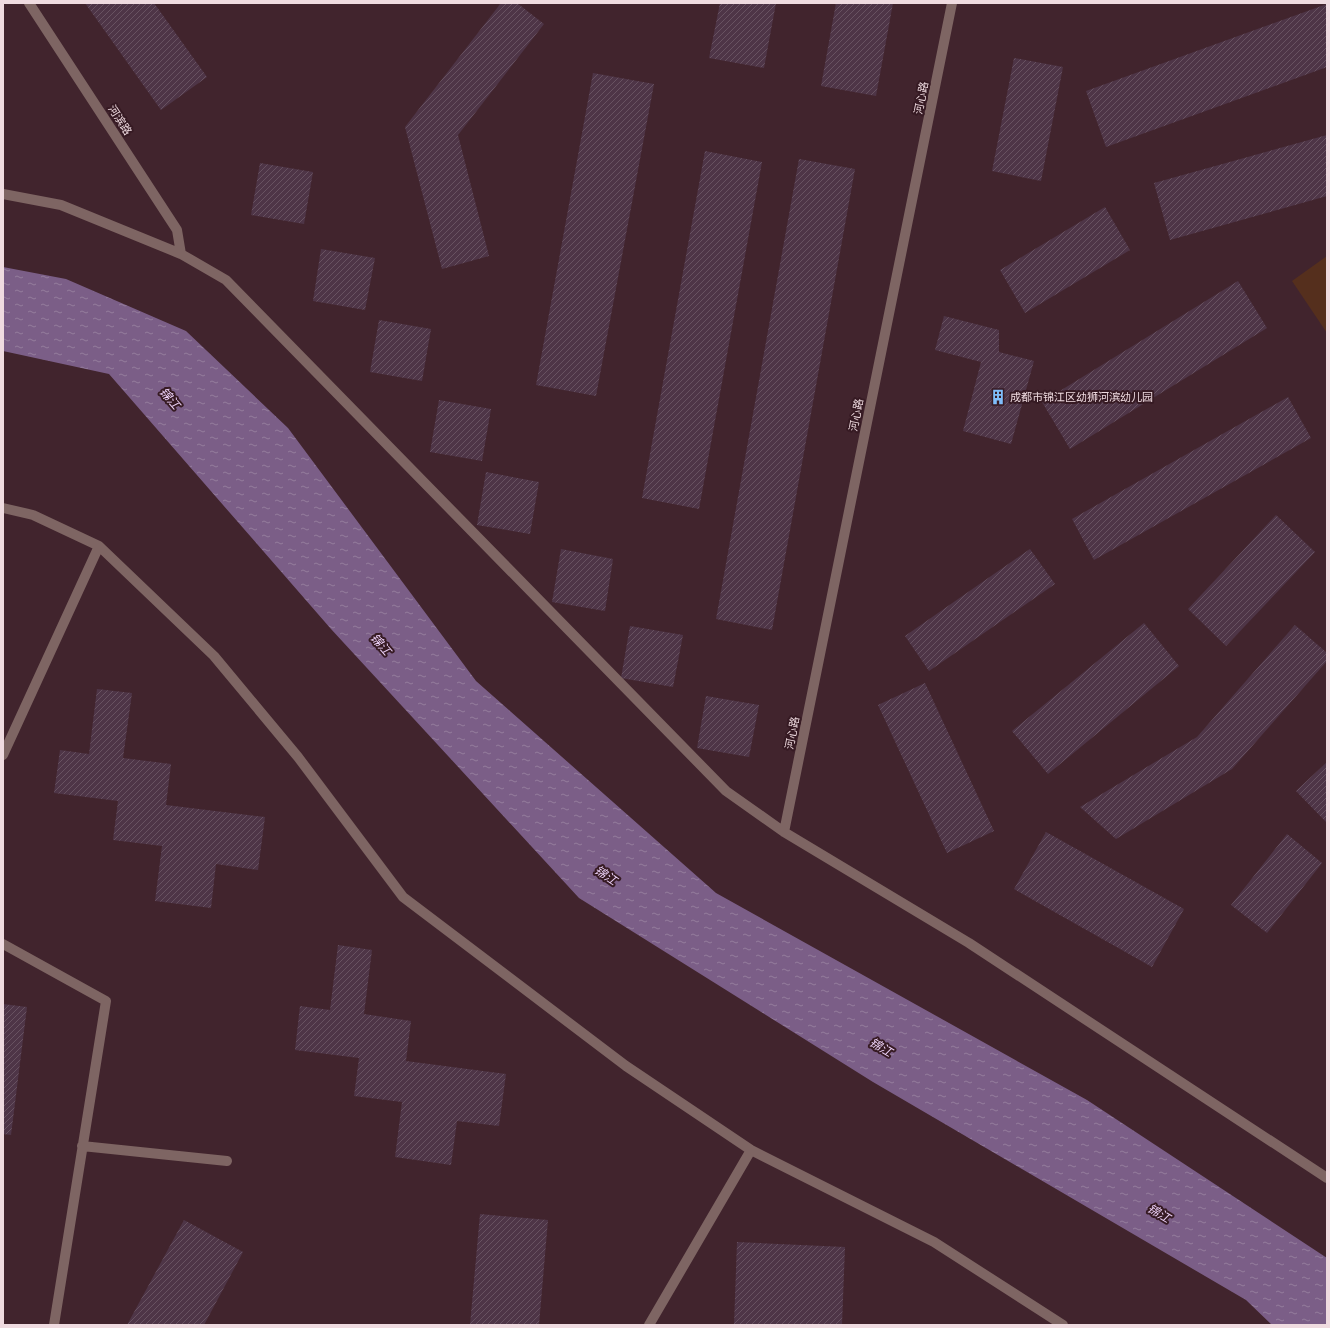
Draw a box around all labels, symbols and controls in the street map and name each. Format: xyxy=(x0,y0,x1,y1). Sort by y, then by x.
street label: 河心路 xyxy=(911,80,931,116)
street label: 河滨路 xyxy=(105,102,135,138)
water label: 锦江 xyxy=(156,384,185,413)
building icon: 成都市锦江区幼狮河滨幼儿园 xyxy=(989,388,1007,406)
place label: 成都市锦江区幼狮河滨幼儿园 xyxy=(1010,390,1153,404)
street label: 河心路 xyxy=(846,397,866,433)
water label: 锦江 xyxy=(367,630,396,659)
street label: 河心路 xyxy=(782,715,802,751)
water label: 锦江 xyxy=(592,862,622,889)
water label: 锦江 xyxy=(867,1034,897,1061)
water label: 锦江 xyxy=(1145,1200,1175,1227)

